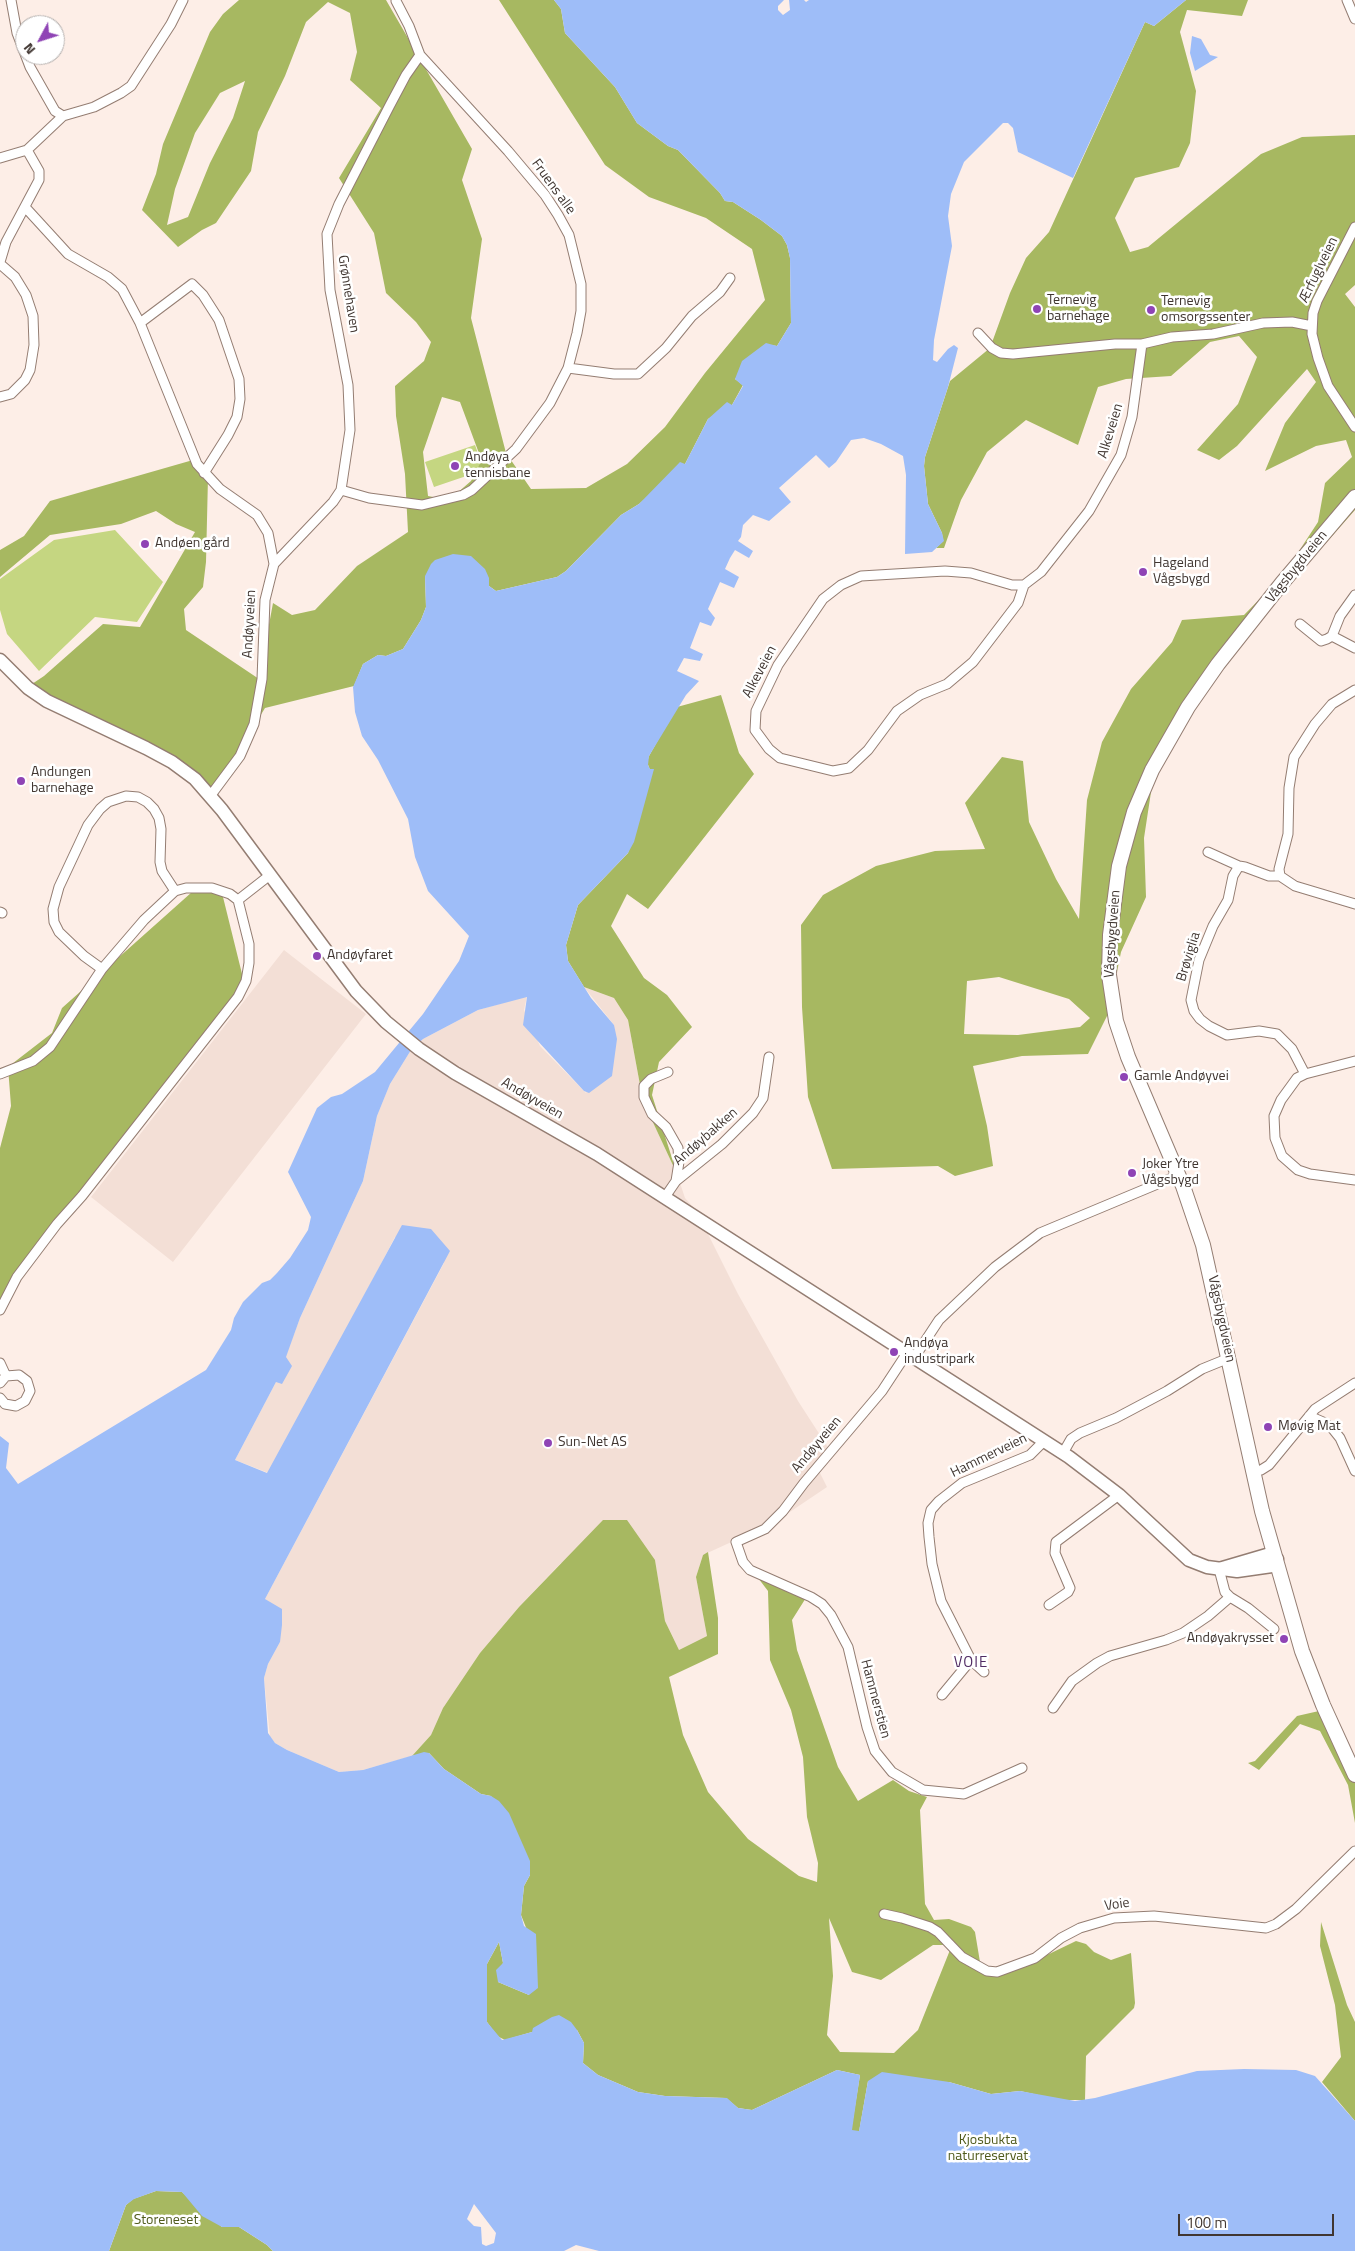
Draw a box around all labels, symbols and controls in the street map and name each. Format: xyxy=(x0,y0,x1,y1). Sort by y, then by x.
north arrow xyxy=(15,15,65,65)
text: N xyxy=(18,39,40,60)
street label: Fruens alle xyxy=(527,156,579,218)
street label: Ærfuglveien xyxy=(1296,234,1342,306)
street label: Grønnehaven xyxy=(334,254,362,334)
place label: Ternevig barnehage xyxy=(1047,293,1110,326)
place label: Ternevig omsorgssenter xyxy=(1161,294,1250,326)
marker: Ternevig barnehage xyxy=(1031,303,1043,315)
marker: Ternevig omsorgssenter xyxy=(1145,304,1157,316)
street label: Alkeveien xyxy=(1095,402,1127,460)
place label: Andøya tennisbane xyxy=(465,450,531,482)
marker: Andøya tennisbane xyxy=(449,460,461,472)
street label: Vågsbygdveien xyxy=(1263,527,1331,607)
place label: Andøen gård xyxy=(155,536,230,552)
marker: Andøen gård xyxy=(139,538,151,550)
place label: Hageland Vågsbygd xyxy=(1153,556,1210,588)
marker: Hageland Vågsbygd xyxy=(1137,566,1149,578)
street label: Andøyveien xyxy=(240,589,260,659)
street label: Alkeveien xyxy=(739,643,781,701)
place label: Andungen barnehage xyxy=(31,765,94,798)
marker: Andungen barnehage xyxy=(15,775,27,787)
street label: Vågsbygdveien xyxy=(1102,889,1124,979)
street label: Brøviglia xyxy=(1174,930,1204,984)
place label: Andøyfaret xyxy=(327,948,393,964)
marker: Andøyfaret xyxy=(311,950,323,962)
place label: Gamle Andøyvei xyxy=(1134,1069,1229,1085)
marker: Gamle Andøyvei xyxy=(1118,1071,1130,1083)
street label: Andøyveien xyxy=(498,1075,566,1123)
street label: Andøybakken xyxy=(670,1105,742,1169)
place label: Joker Ytre Vågsbygd xyxy=(1142,1157,1199,1190)
marker: Joker Ytre Vågsbygd xyxy=(1126,1167,1138,1179)
street label: Vågsbygdveien xyxy=(1204,1274,1238,1364)
place label: Andøya industripark xyxy=(904,1336,975,1368)
marker: Andøya industripark xyxy=(888,1346,900,1358)
street label: Andøyveien xyxy=(789,1413,845,1477)
place label: Møvig Mat xyxy=(1278,1419,1341,1435)
marker: Møvig Mat xyxy=(1262,1421,1274,1433)
street label: Hammerveien xyxy=(948,1430,1030,1482)
place label: Sun-Net AS xyxy=(558,1435,627,1451)
marker: Sun-Net AS xyxy=(542,1437,554,1449)
place label: Andøyakrysset xyxy=(1187,1631,1274,1647)
marker: Andøyakrysset xyxy=(1278,1633,1290,1645)
district label: VOIE xyxy=(953,1654,989,1672)
street label: Hammerstien xyxy=(856,1658,894,1740)
street label: Voie xyxy=(1103,1895,1131,1915)
park label: Kjosbukta naturreservat xyxy=(948,2133,1028,2166)
scale bar xyxy=(1180,2204,1336,2236)
text: 100 m xyxy=(1186,2211,1227,2234)
park label: Storeneset xyxy=(134,2213,198,2229)

